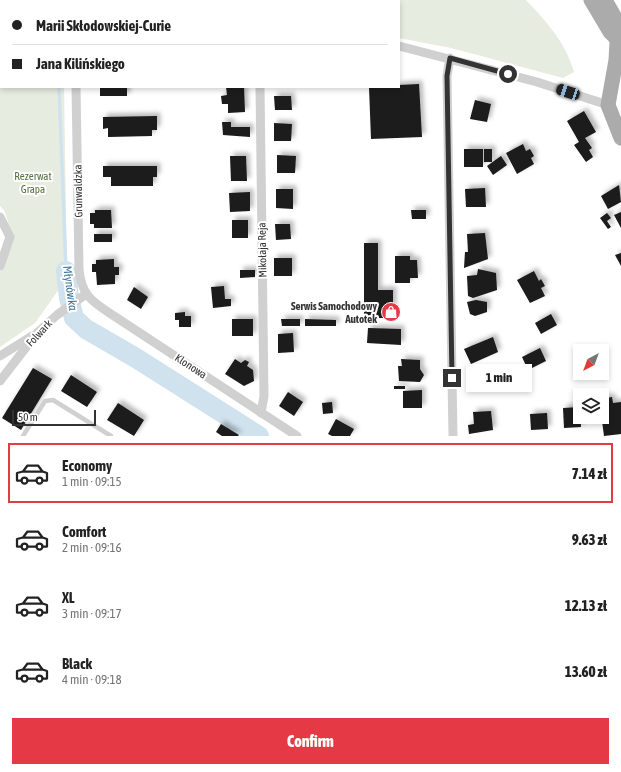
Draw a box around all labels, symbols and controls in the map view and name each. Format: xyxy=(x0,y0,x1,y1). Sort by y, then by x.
text: Marii Skłodowskiej-Curie xyxy=(36,17,171,34)
text: Jana Kilińskiego xyxy=(36,55,125,72)
route start xyxy=(499,65,517,83)
car xyxy=(555,83,581,101)
street label: Grunwaldzka xyxy=(72,164,84,218)
park label: Rezerwat Grapa xyxy=(14,170,52,195)
street label: Mikołaja Reja xyxy=(256,222,268,278)
water label: Młynówka xyxy=(60,265,80,312)
place label: Serwis Samochodowy Autotek xyxy=(291,300,377,325)
shop icon: Serwis Samochodowy Autotek xyxy=(380,301,402,323)
street label: Folwark xyxy=(24,317,54,349)
north arrow xyxy=(573,344,609,380)
map controls xyxy=(573,344,609,424)
street label: Klonowa xyxy=(173,351,209,381)
callout: 1 min xyxy=(466,364,532,392)
route end xyxy=(443,369,461,387)
text: 1 min xyxy=(486,370,512,385)
button: layers xyxy=(573,388,609,424)
scale bar xyxy=(12,408,96,427)
text: 50 m xyxy=(18,411,38,423)
icon: car xyxy=(14,455,50,491)
text: Economy xyxy=(62,457,112,474)
text: 7.14 zł xyxy=(572,465,607,482)
text: 1 min · 09:15 xyxy=(62,474,122,489)
icon: car xyxy=(14,521,50,557)
text: Comfort xyxy=(62,523,106,540)
text: 9.63 zł xyxy=(572,531,607,548)
text: 2 min · 09:16 xyxy=(62,540,122,555)
icon: car xyxy=(14,587,50,623)
text: XL xyxy=(62,589,75,606)
text: 12.13 zł xyxy=(565,597,607,614)
text: 3 min · 09:17 xyxy=(62,606,122,621)
icon: car xyxy=(14,653,50,689)
text: Black xyxy=(62,655,92,672)
text: 13.60 zł xyxy=(565,663,607,680)
text: 4 min · 09:18 xyxy=(62,672,122,687)
button: Confirm xyxy=(12,718,609,764)

